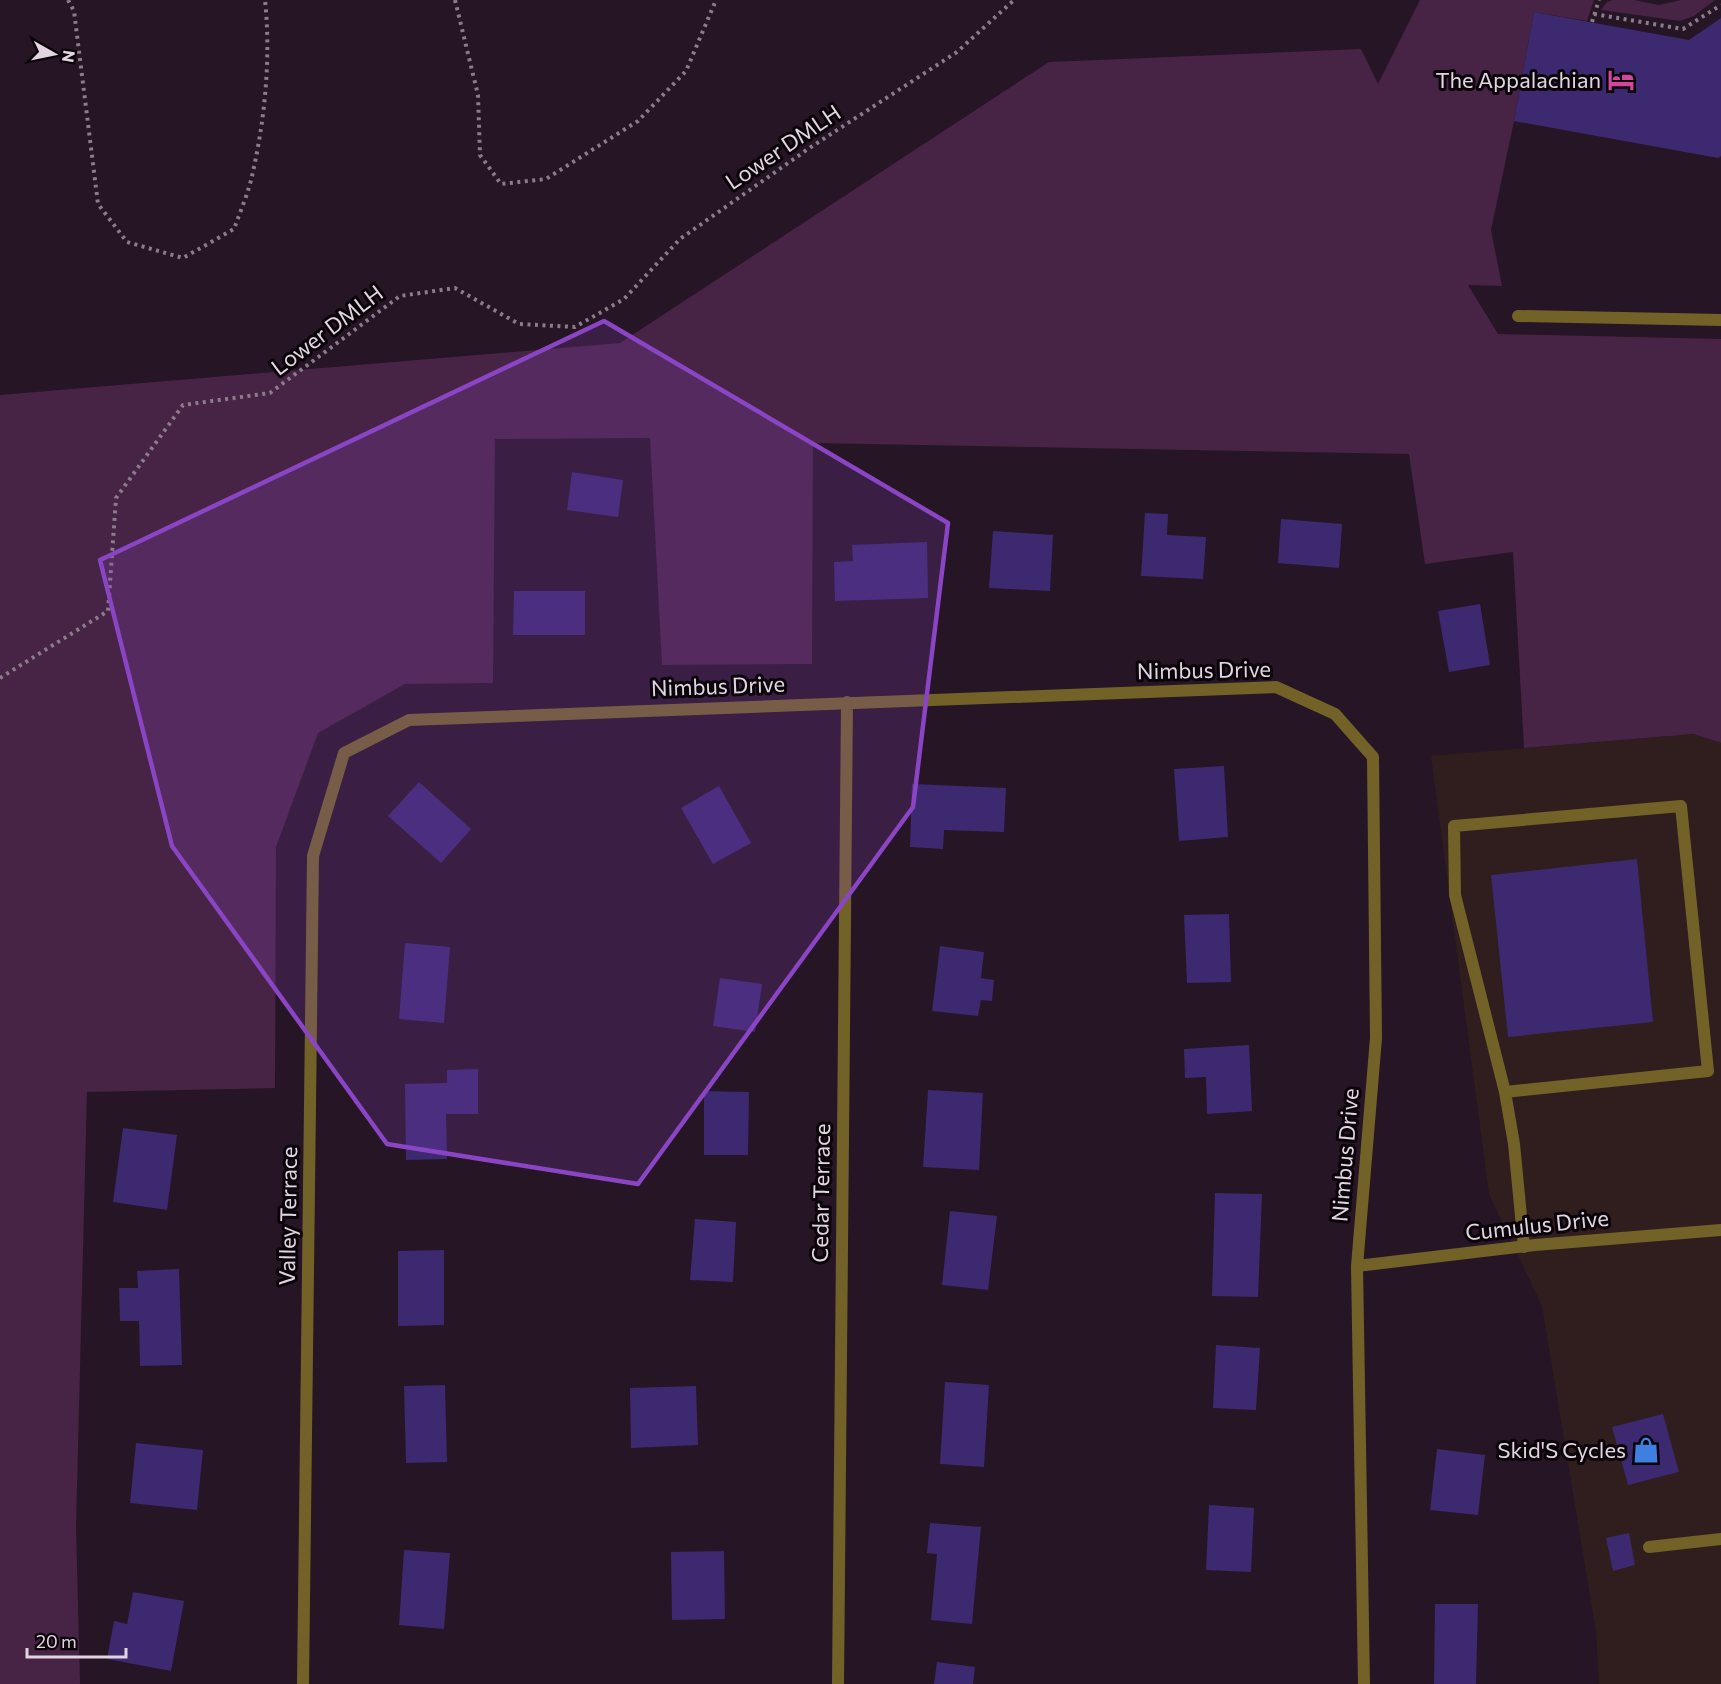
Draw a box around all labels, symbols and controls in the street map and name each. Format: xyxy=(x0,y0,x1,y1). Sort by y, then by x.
north arrow xyxy=(24,24,84,84)
text: N xyxy=(59,49,80,64)
hotel icon: The Appalachian xyxy=(1606,65,1636,95)
place label: The Appalachian xyxy=(1435,66,1601,93)
street label: Lower DMLH xyxy=(720,98,845,195)
street label: Lower DMLH xyxy=(265,279,388,380)
street label: Nimbus Drive xyxy=(1137,655,1271,684)
street label: Nimbus Drive xyxy=(650,670,785,701)
street label: Nimbus Drive xyxy=(1325,1087,1364,1223)
street label: Cedar Terrace xyxy=(806,1123,835,1263)
street label: Valley Terrace xyxy=(273,1146,302,1286)
street label: Cumulus Drive xyxy=(1464,1204,1610,1245)
shop icon: Skid'S Cycles xyxy=(1631,1435,1661,1465)
place label: Skid'S Cycles xyxy=(1498,1436,1626,1463)
scale bar xyxy=(27,1621,126,1659)
text: 20 m xyxy=(36,1630,77,1652)

